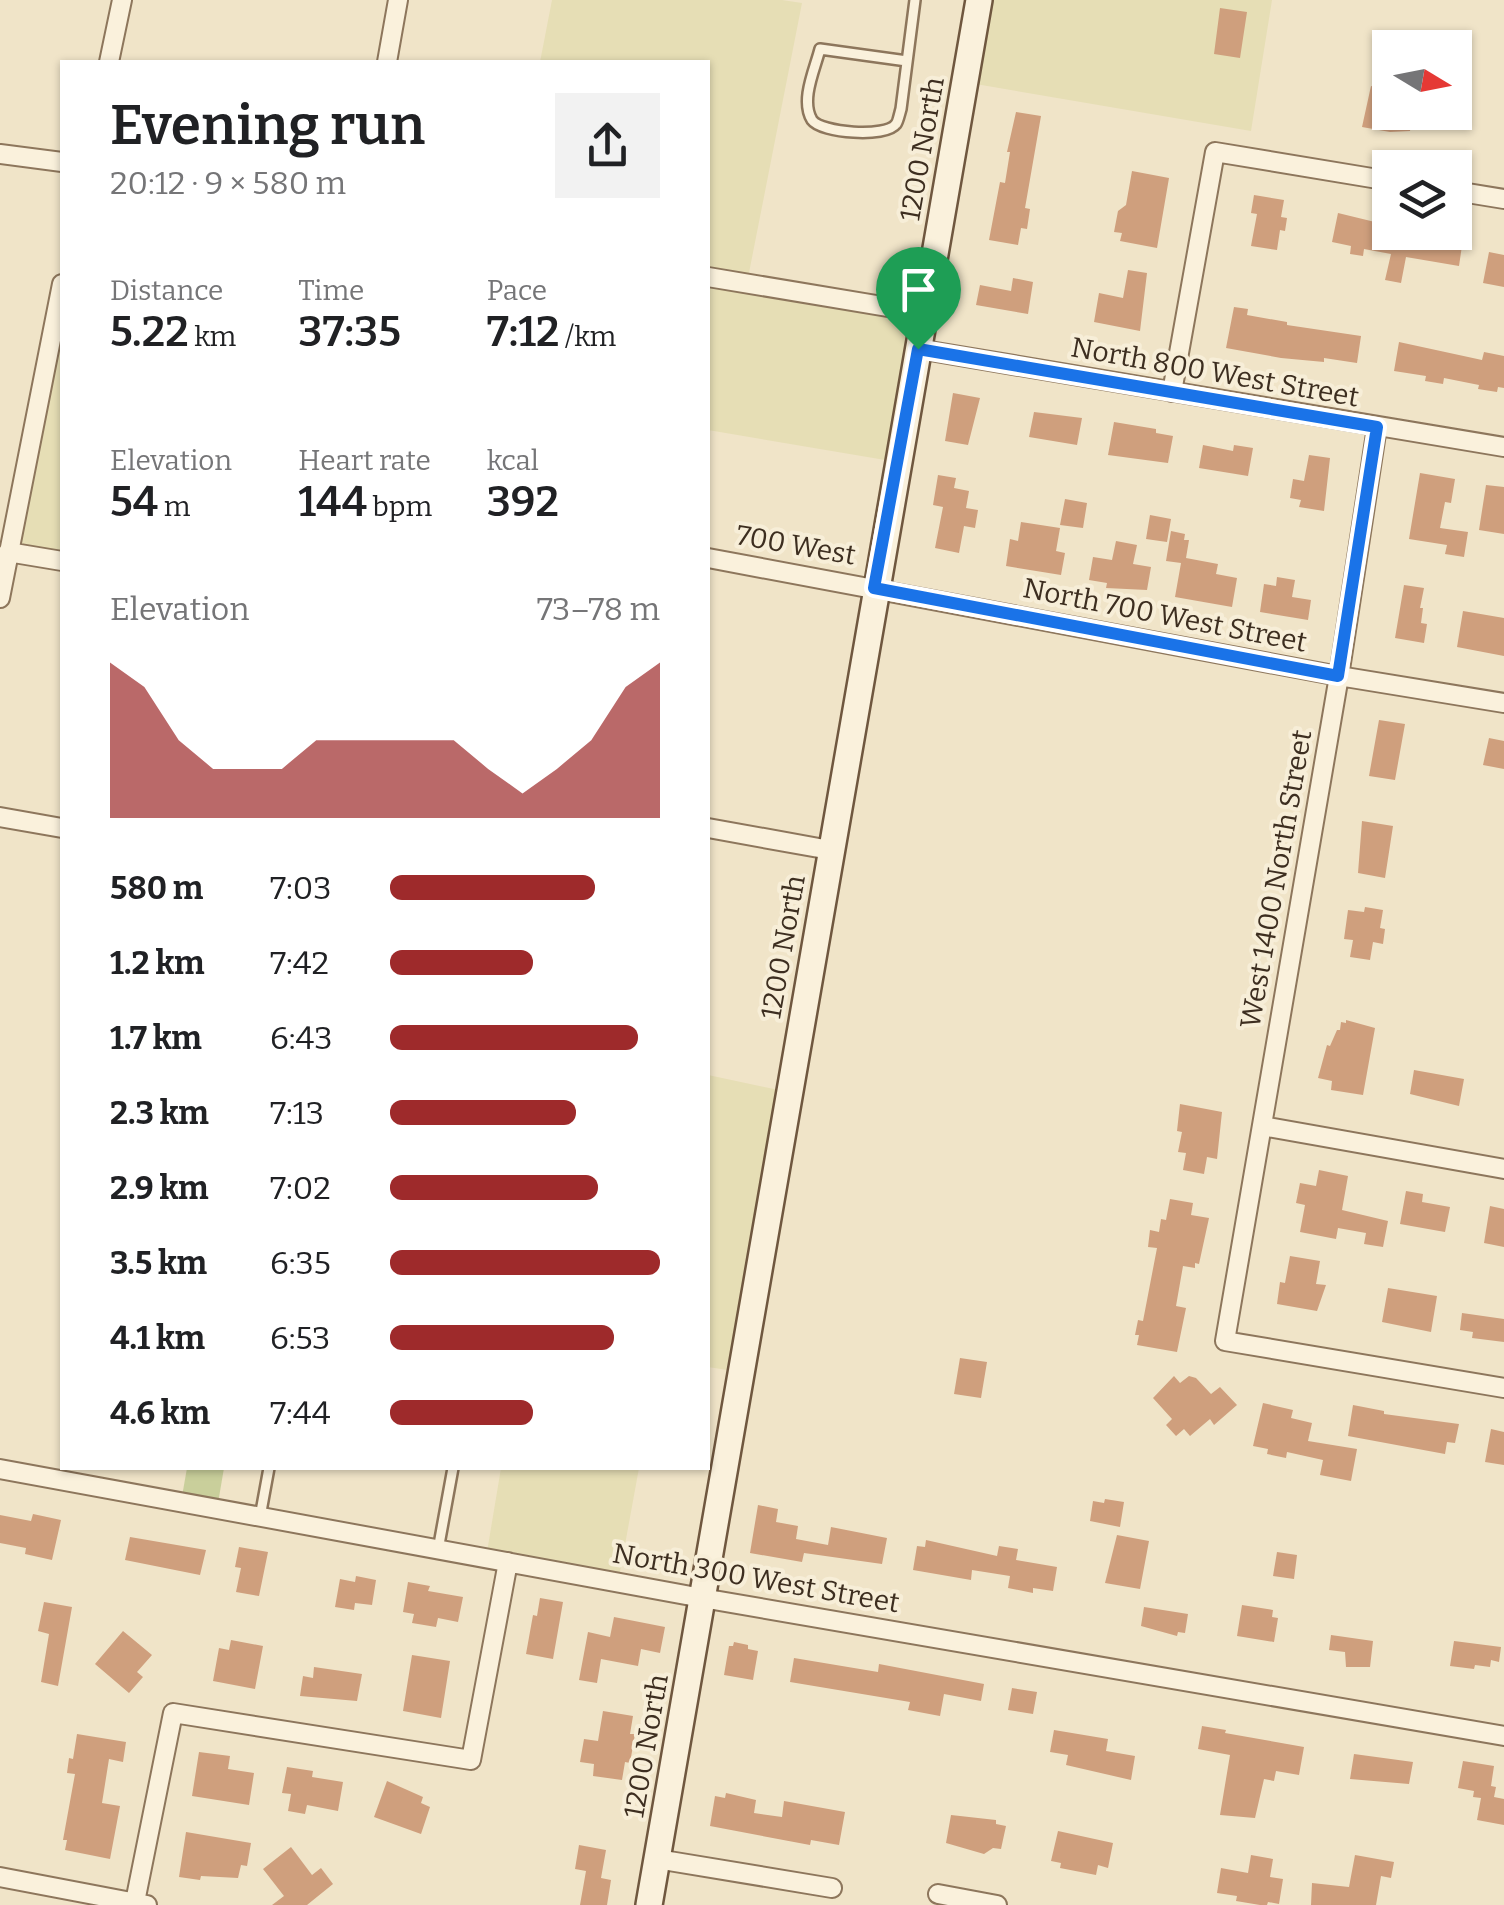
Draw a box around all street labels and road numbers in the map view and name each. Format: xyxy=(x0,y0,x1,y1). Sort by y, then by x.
street label: 1200 North xyxy=(893,74,951,224)
street label: North 800 West Street xyxy=(1069,330,1361,414)
street label: 700 West xyxy=(734,518,858,572)
street label: North 700 West Street xyxy=(1020,571,1310,659)
street label: West 1400 North Street xyxy=(1233,727,1319,1031)
street label: 1200 North xyxy=(754,872,812,1022)
street label: North 300 West Street xyxy=(610,1537,902,1619)
street label: 1200 North xyxy=(617,1671,675,1821)

